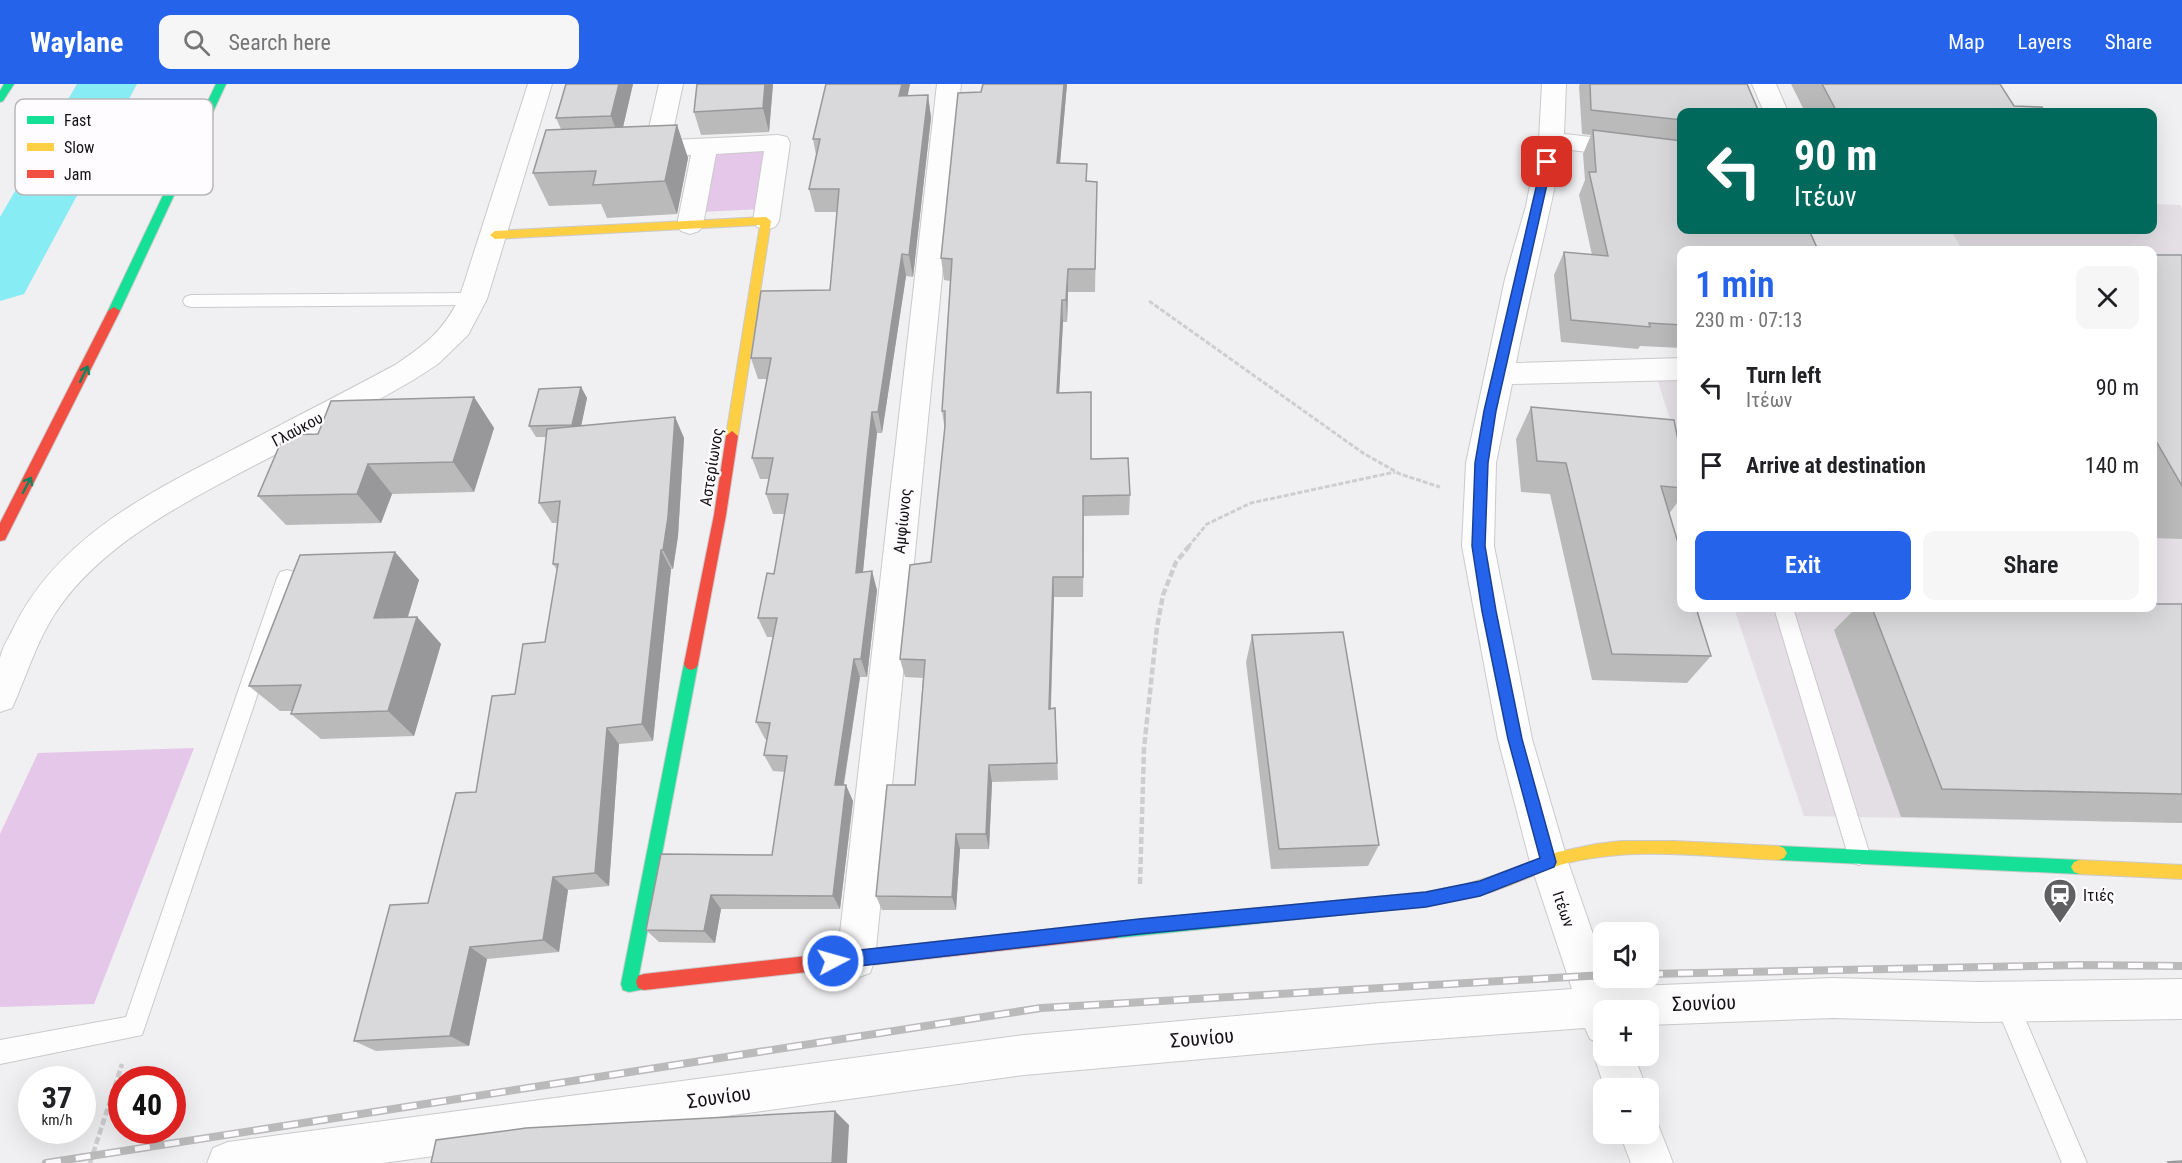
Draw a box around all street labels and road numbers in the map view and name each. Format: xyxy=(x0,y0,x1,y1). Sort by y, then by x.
street label: Γλαύκου xyxy=(269,408,326,451)
street label: Αστερίωνος xyxy=(696,427,727,507)
street label: Αμφίωνος xyxy=(890,487,915,555)
street label: Ιτέων xyxy=(1549,889,1579,930)
street label: Σουνίου xyxy=(1672,990,1736,1016)
street label: Σουνίου xyxy=(1169,1023,1235,1053)
street label: Σουνίου xyxy=(686,1081,752,1113)

